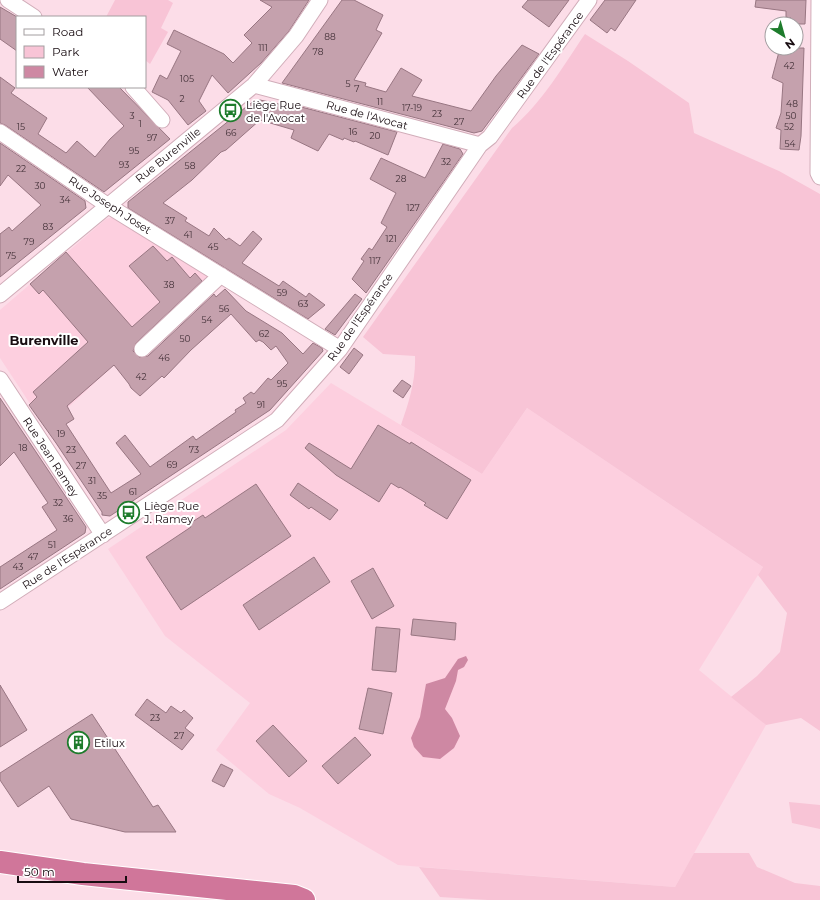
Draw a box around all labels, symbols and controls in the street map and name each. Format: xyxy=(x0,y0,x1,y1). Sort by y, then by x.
street label: Rue de l'Espérance xyxy=(514,8,587,101)
legend xyxy=(16,16,146,88)
north arrow xyxy=(764,16,804,56)
text: Road xyxy=(52,24,83,39)
house number: 88 xyxy=(324,31,336,42)
text: N xyxy=(782,36,798,52)
house number: 111 xyxy=(258,42,268,53)
text: Park xyxy=(52,44,80,59)
house number: 78 xyxy=(313,46,324,57)
house number: 42 xyxy=(783,60,795,71)
text: Water xyxy=(52,64,89,79)
house number: 105 xyxy=(180,73,194,84)
house number: 5 xyxy=(345,78,351,89)
house number: 7 xyxy=(354,83,360,94)
house number: 2 xyxy=(179,93,185,104)
house number: 11 xyxy=(377,96,383,107)
street label: Rue de l'Avocat xyxy=(325,97,410,133)
bus stop icon: Liège Rue de l'Avocat xyxy=(218,98,244,124)
place label: Liège Rue de l'Avocat xyxy=(246,98,306,125)
house number: 48 xyxy=(786,98,798,109)
house number: 17-19 xyxy=(402,102,423,113)
house number: 23 xyxy=(432,108,442,119)
house number: 3 xyxy=(129,110,135,121)
house number: 50 xyxy=(785,110,797,121)
house number: 27 xyxy=(454,116,464,127)
house number: 1 xyxy=(138,118,142,129)
house number: 15 xyxy=(17,121,25,132)
house number: 52 xyxy=(784,121,794,132)
street label: Rue Burenville xyxy=(132,124,204,186)
house number: 16 xyxy=(349,126,358,137)
house number: 66 xyxy=(226,127,237,138)
house number: 20 xyxy=(369,130,381,141)
house number: 97 xyxy=(147,132,157,143)
house number: 54 xyxy=(784,138,796,149)
house number: 95 xyxy=(129,145,139,156)
house number: 32 xyxy=(441,156,451,167)
house number: 93 xyxy=(119,159,129,170)
house number: 58 xyxy=(185,160,196,171)
house number: 22 xyxy=(16,163,26,174)
street label: Rue Joseph Joset xyxy=(66,173,154,237)
house number: 28 xyxy=(396,173,407,184)
house number: 30 xyxy=(34,180,46,191)
house number: 34 xyxy=(59,194,71,205)
house number: 127 xyxy=(406,202,420,213)
house number: 37 xyxy=(165,215,175,226)
house number: 83 xyxy=(43,221,53,232)
house number: 41 xyxy=(184,229,192,240)
house number: 121 xyxy=(385,233,397,244)
house number: 79 xyxy=(24,236,35,247)
house number: 45 xyxy=(207,241,219,252)
house number: 75 xyxy=(6,250,16,261)
house number: 117 xyxy=(369,255,381,266)
street label: Rue de l'Espérance xyxy=(324,270,396,364)
house number: 38 xyxy=(164,279,175,290)
house number: 59 xyxy=(277,287,288,298)
house number: 63 xyxy=(298,298,308,309)
house number: 56 xyxy=(219,303,230,314)
house number: 54 xyxy=(201,314,213,325)
house number: 62 xyxy=(259,328,269,339)
district label: Burenville xyxy=(9,332,79,348)
house number: 50 xyxy=(179,333,191,344)
house number: 46 xyxy=(158,352,170,363)
house number: 42 xyxy=(135,371,147,382)
house number: 95 xyxy=(277,378,287,389)
house number: 91 xyxy=(257,399,265,410)
street label: Rue Jean Ramey xyxy=(20,414,82,500)
house number: 19 xyxy=(57,428,66,439)
house number: 18 xyxy=(19,442,28,453)
house number: 23 xyxy=(66,444,76,455)
house number: 73 xyxy=(189,444,199,455)
house number: 69 xyxy=(167,459,178,470)
house number: 27 xyxy=(76,460,86,471)
house number: 31 xyxy=(88,475,96,486)
house number: 61 xyxy=(129,486,137,497)
house number: 35 xyxy=(97,490,107,501)
house number: 32 xyxy=(53,497,63,508)
bus stop icon: Liège Rue J. Ramey xyxy=(115,499,141,525)
place label: Liège Rue J. Ramey xyxy=(143,499,199,526)
house number: 36 xyxy=(63,513,74,524)
street label: Rue de l'Espérance xyxy=(19,524,115,592)
house number: 51 xyxy=(48,539,56,550)
house number: 47 xyxy=(28,551,38,562)
house number: 43 xyxy=(13,561,23,572)
house number: 23 xyxy=(150,712,160,723)
building icon: Etilux xyxy=(66,730,92,756)
house number: 27 xyxy=(174,730,184,741)
place label: Etilux xyxy=(94,736,125,750)
scale bar xyxy=(18,858,126,884)
text: 50 m xyxy=(24,864,55,879)

